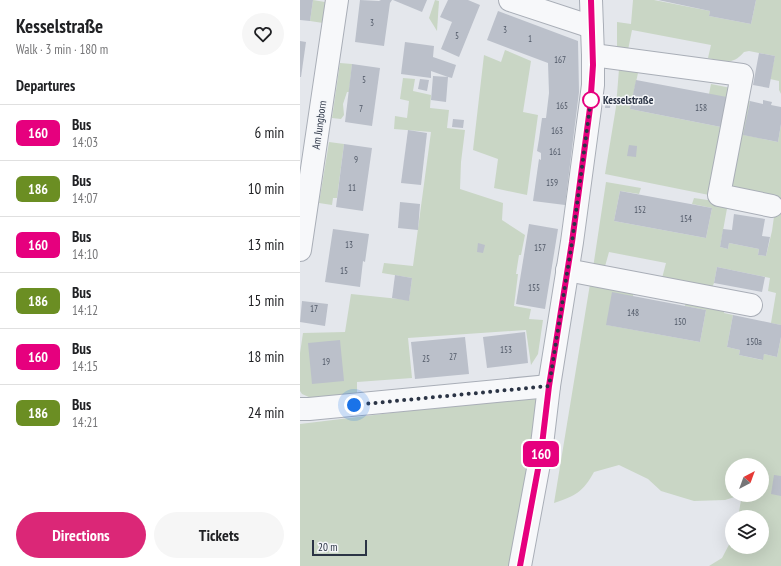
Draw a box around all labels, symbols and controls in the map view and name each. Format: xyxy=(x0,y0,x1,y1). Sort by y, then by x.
button: heart xyxy=(242,13,284,55)
text: Kesselstraße xyxy=(16,14,103,38)
house number: 3 xyxy=(370,17,374,28)
house number: 3 xyxy=(503,24,507,35)
house number: 5 xyxy=(455,30,459,41)
house number: 1 xyxy=(528,33,532,44)
text: Walk · 3 min · 180 m xyxy=(16,41,108,58)
house number: 167 xyxy=(554,54,566,65)
house number: 5 xyxy=(362,74,366,85)
text: Departures xyxy=(16,76,75,95)
marker: Kesselstraße xyxy=(582,91,600,109)
place label: Kesselstraße xyxy=(603,93,654,107)
street label: Am Jungborn xyxy=(309,100,329,150)
house number: 165 xyxy=(556,100,568,111)
house number: 158 xyxy=(695,102,707,113)
house number: 7 xyxy=(359,103,363,114)
text: Bus xyxy=(72,115,91,134)
text: 6 min xyxy=(254,123,284,142)
text: 160 xyxy=(28,124,48,142)
house number: 163 xyxy=(551,125,563,136)
text: 14:03 xyxy=(72,134,98,151)
house number: 161 xyxy=(549,146,561,157)
house number: 9 xyxy=(354,154,358,165)
text: Bus xyxy=(72,171,91,190)
house number: 159 xyxy=(546,177,558,188)
text: 10 min xyxy=(248,179,284,198)
text: 186 xyxy=(28,180,48,198)
house number: 11 xyxy=(348,182,356,193)
text: 14:07 xyxy=(72,190,98,207)
house number: 152 xyxy=(634,204,646,215)
house number: 154 xyxy=(680,213,692,224)
text: Bus xyxy=(72,227,91,246)
text: 13 min xyxy=(248,235,284,254)
text: 160 xyxy=(28,236,48,254)
house number: 13 xyxy=(345,239,353,250)
house number: 157 xyxy=(534,242,546,253)
text: 14:10 xyxy=(72,246,98,263)
house number: 15 xyxy=(340,265,348,276)
house number: 155 xyxy=(528,282,540,293)
text: Bus xyxy=(72,283,91,302)
text: 15 min xyxy=(248,291,284,310)
text: 186 xyxy=(28,292,48,310)
text: 14:12 xyxy=(72,302,98,319)
house number: 17 xyxy=(310,303,318,314)
house number: 148 xyxy=(627,307,639,318)
house number: 150 xyxy=(674,316,686,327)
house number: 150a xyxy=(746,336,762,347)
text: Bus xyxy=(72,339,91,358)
house number: 153 xyxy=(500,344,512,355)
text: 18 min xyxy=(248,347,284,366)
text: 160 xyxy=(28,348,48,366)
house number: 27 xyxy=(449,351,457,362)
house number: 25 xyxy=(422,353,430,364)
house number: 19 xyxy=(322,356,330,367)
text: 14:15 xyxy=(72,358,98,375)
text: Bus xyxy=(72,395,91,414)
your location xyxy=(344,395,364,415)
text: 24 min xyxy=(248,403,284,422)
text: 186 xyxy=(28,404,48,422)
text: 14:21 xyxy=(72,414,98,431)
line badge: 160 xyxy=(518,441,564,467)
text: 160 xyxy=(531,445,551,463)
north arrow xyxy=(725,458,769,502)
map controls xyxy=(725,458,769,554)
button: layers xyxy=(725,510,769,554)
button: Directions xyxy=(16,512,146,558)
button: Tickets xyxy=(154,512,284,558)
scale bar xyxy=(312,538,367,557)
text: 20 m xyxy=(318,540,337,554)

